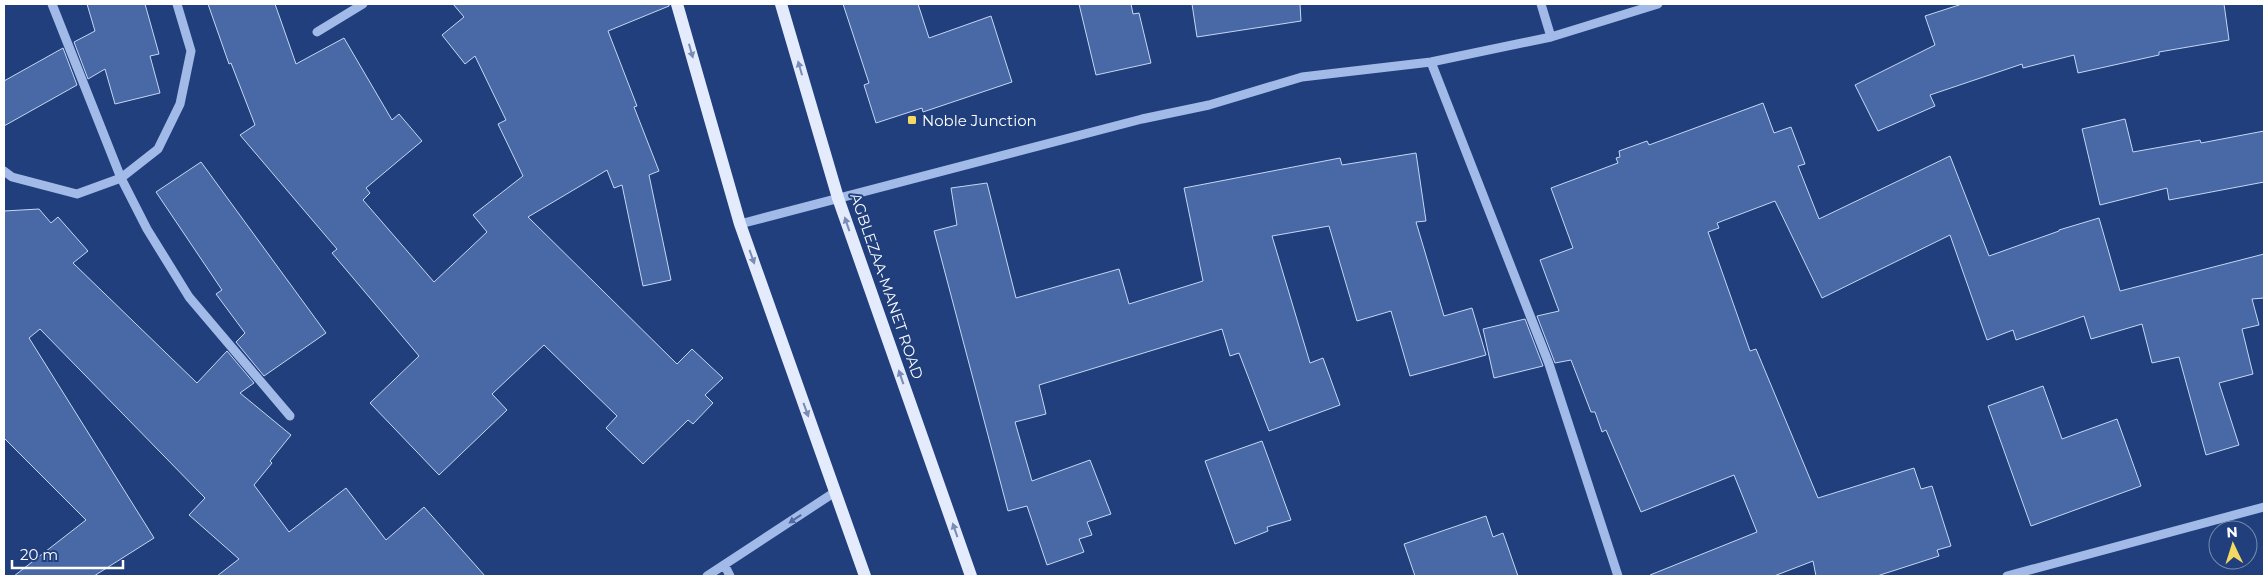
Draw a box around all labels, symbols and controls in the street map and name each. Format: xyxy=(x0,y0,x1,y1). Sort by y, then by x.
one-way arrow xyxy=(687,43,695,58)
one-way arrow xyxy=(795,61,803,76)
place label: Noble Junction xyxy=(922,111,1037,130)
marker: Noble Junction xyxy=(906,114,918,126)
street label: AGBLEZAA-MANET ROAD xyxy=(846,190,928,382)
one-way arrow xyxy=(843,216,851,231)
one-way arrow xyxy=(748,250,756,265)
one-way arrow xyxy=(897,369,905,384)
one-way arrow xyxy=(802,403,810,418)
one-way arrow xyxy=(788,514,801,524)
north arrow xyxy=(2208,520,2258,570)
one-way arrow xyxy=(951,523,958,538)
text: N xyxy=(2226,523,2238,541)
scale bar xyxy=(12,538,124,570)
text: 20 m xyxy=(20,545,58,564)

